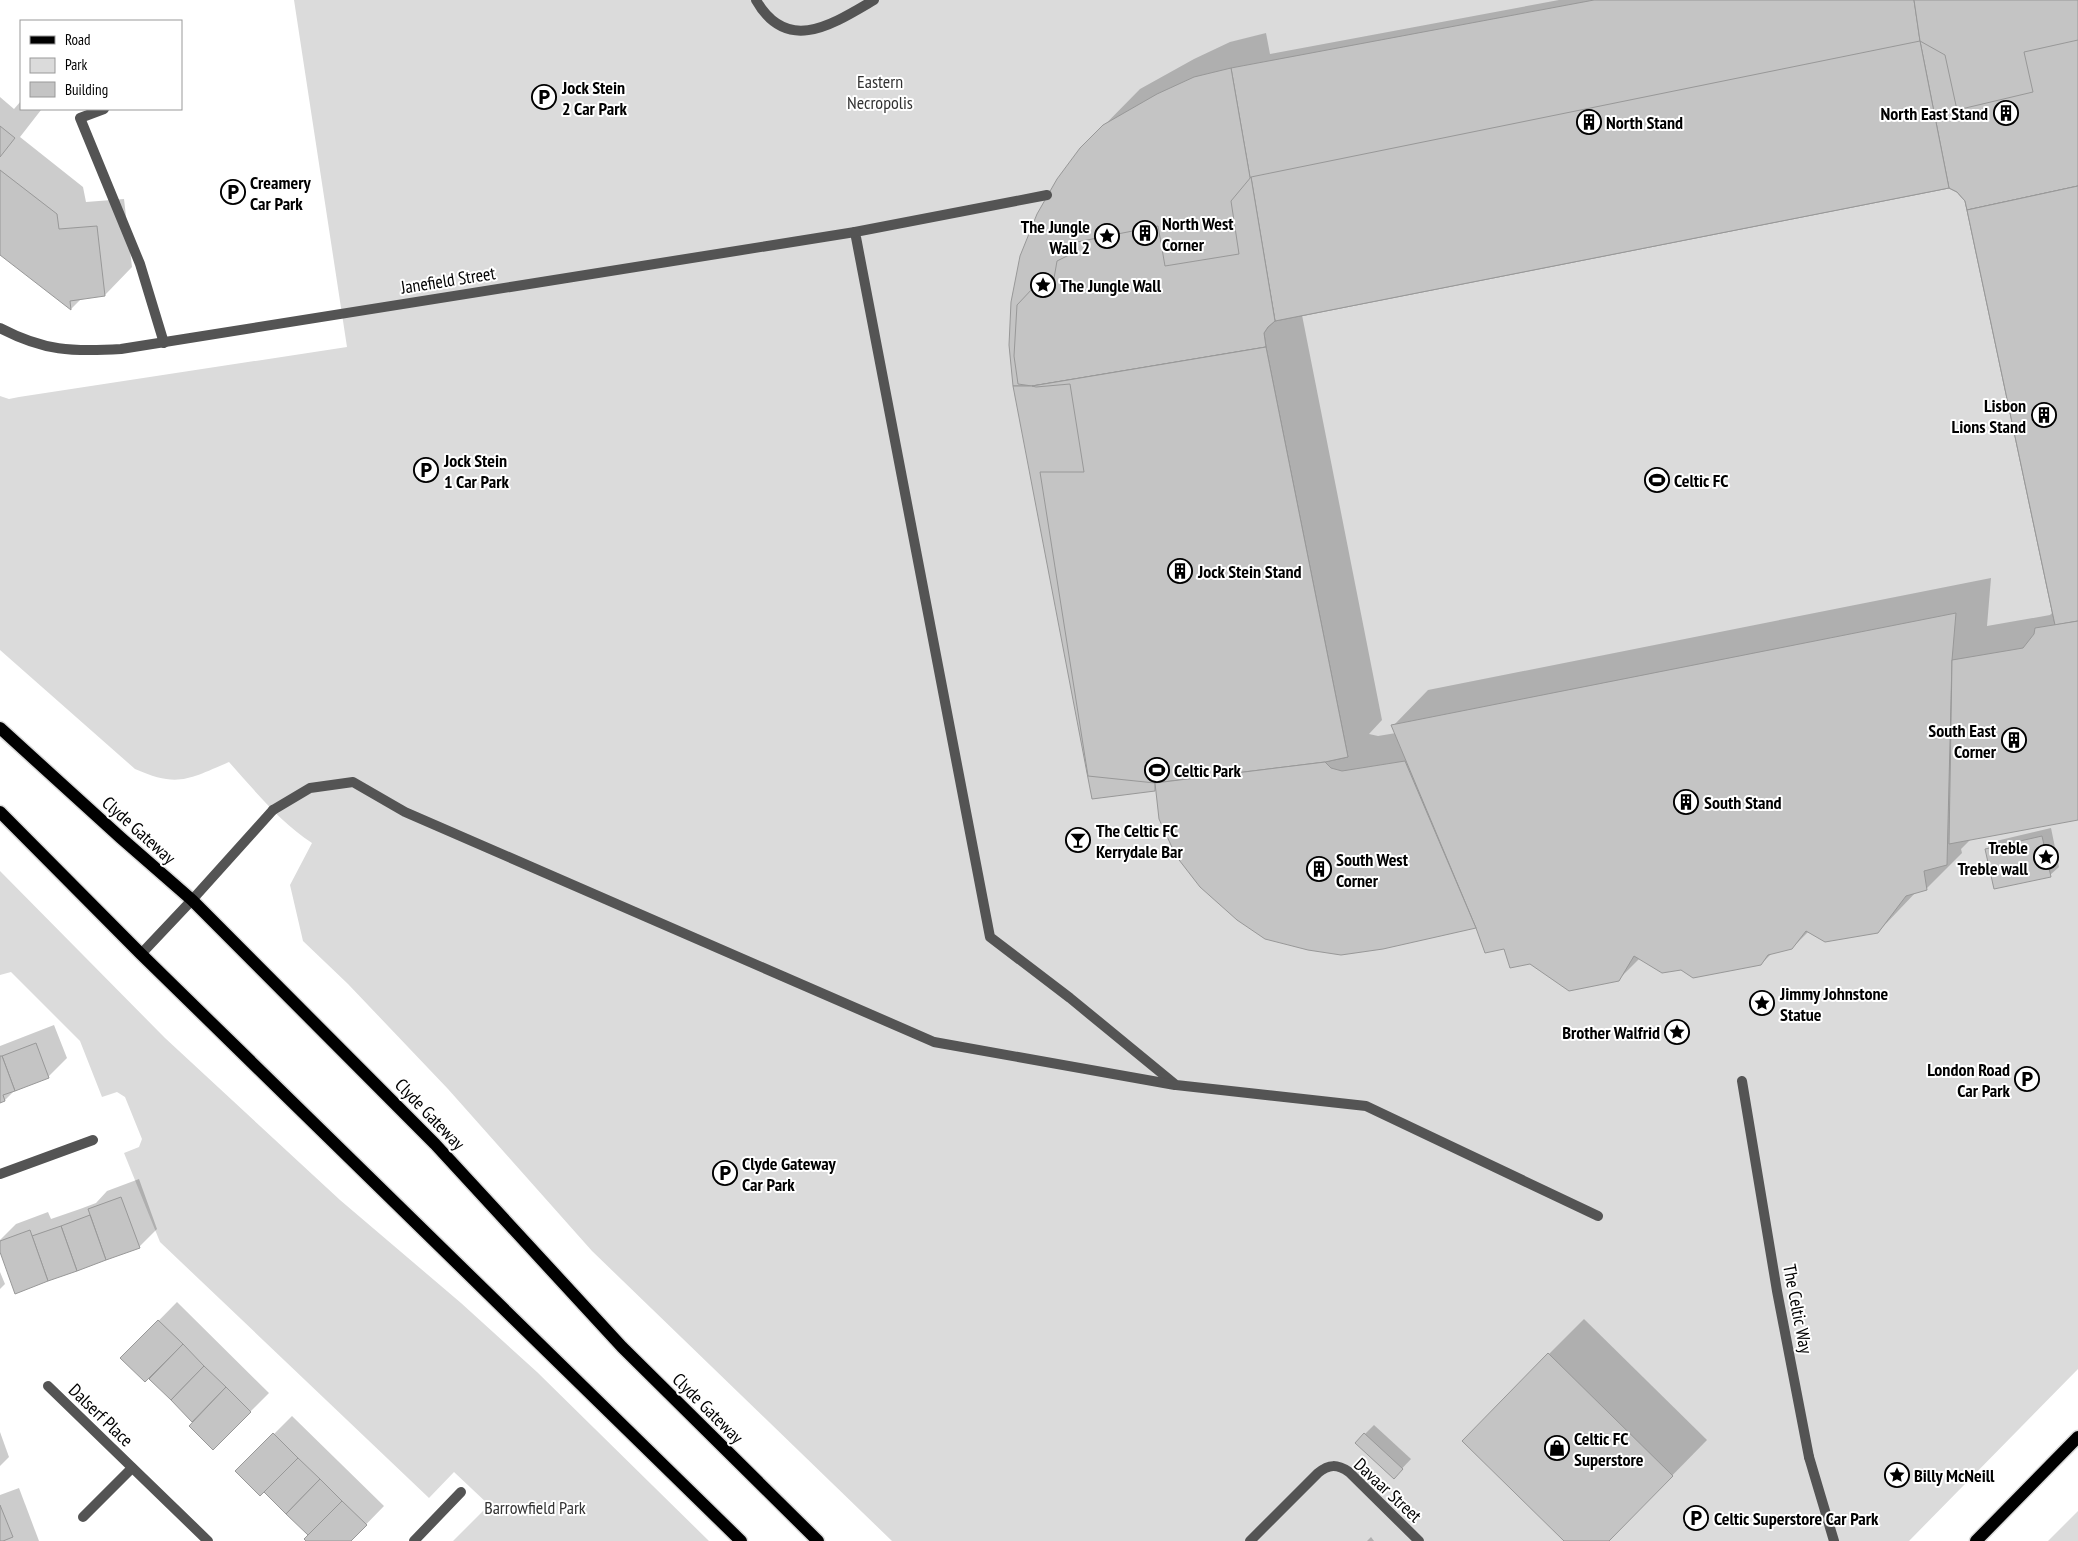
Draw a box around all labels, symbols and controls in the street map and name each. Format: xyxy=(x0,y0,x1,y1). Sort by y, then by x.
legend xyxy=(20,20,182,110)
text: Road xyxy=(65,30,91,49)
text: Park xyxy=(65,55,87,74)
park label: Eastern Necropolis xyxy=(847,70,913,114)
place label: Jock Stein 2 Car Park xyxy=(561,76,627,120)
text: Building xyxy=(65,80,108,99)
parking icon: Jock Stein 2 Car Park xyxy=(531,84,557,110)
building icon: North East Stand xyxy=(1993,100,2019,126)
place label: North East Stand xyxy=(1880,102,1988,125)
building icon: North Stand xyxy=(1576,109,1602,135)
place label: North Stand xyxy=(1606,111,1683,134)
place label: Creamery Car Park xyxy=(250,171,311,215)
parking icon: Creamery Car Park xyxy=(220,179,246,205)
place label: North West Corner xyxy=(1162,212,1234,256)
place label: The Jungle Wall 2 xyxy=(1021,215,1090,259)
building icon: North West Corner xyxy=(1132,220,1158,246)
place icon: The Jungle Wall 2 xyxy=(1094,223,1120,249)
street label: Janefield Street xyxy=(398,261,497,299)
place icon: The Jungle Wall xyxy=(1030,272,1056,298)
place label: The Jungle Wall xyxy=(1060,274,1162,297)
place label: Lisbon Lions Stand xyxy=(1952,394,2026,438)
building icon: Lisbon Lions Stand xyxy=(2031,402,2057,428)
place label: Jock Stein 1 Car Park xyxy=(443,449,509,493)
parking icon: Jock Stein 1 Car Park xyxy=(413,457,439,483)
sports icon: Celtic FC xyxy=(1644,467,1670,493)
place label: Celtic FC xyxy=(1674,469,1728,492)
building icon: Jock Stein Stand xyxy=(1167,558,1193,584)
place label: Jock Stein Stand xyxy=(1197,560,1302,583)
place label: South East Corner xyxy=(1928,719,1997,763)
building icon: South East Corner xyxy=(2001,727,2027,753)
sports icon: Celtic Park xyxy=(1144,757,1170,783)
place label: Celtic Park xyxy=(1174,759,1242,782)
building icon: South Stand xyxy=(1673,789,1699,815)
street label: Clyde Gateway xyxy=(97,791,181,869)
place label: South Stand xyxy=(1704,791,1782,814)
place label: The Celtic FC Kerrydale Bar xyxy=(1096,819,1184,863)
bar icon: The Celtic FC Kerrydale Bar xyxy=(1065,827,1091,853)
place label: Treble Treble wall xyxy=(1958,836,2029,880)
place icon: Treble Treble wall xyxy=(2033,844,2059,870)
place label: South West Corner xyxy=(1336,848,1409,892)
building icon: South West Corner xyxy=(1306,856,1332,882)
place label: Jimmy Johnstone Statue xyxy=(1779,982,1888,1026)
place icon: Jimmy Johnstone Statue xyxy=(1749,990,1775,1016)
place icon: Brother Walfrid xyxy=(1664,1019,1690,1045)
place label: Brother Walfrid xyxy=(1562,1021,1660,1044)
place label: London Road Car Park xyxy=(1927,1058,2011,1102)
parking icon: London Road Car Park xyxy=(2014,1066,2040,1092)
street label: Clyde Gateway xyxy=(390,1073,470,1155)
place label: Clyde Gateway Car Park xyxy=(742,1152,837,1196)
parking icon: Clyde Gateway Car Park xyxy=(712,1160,738,1186)
street label: The Celtic Way xyxy=(1778,1262,1818,1356)
street label: Clyde Gateway xyxy=(668,1368,748,1448)
street label: Dalserf Place xyxy=(64,1379,138,1451)
place label: Celtic FC Superstore xyxy=(1574,1427,1644,1471)
shop icon: Celtic FC Superstore xyxy=(1544,1435,1570,1461)
street label: Davaar Street xyxy=(1349,1453,1427,1527)
place icon: Billy McNeill xyxy=(1884,1462,1910,1488)
place label: Billy McNeill xyxy=(1914,1464,1995,1487)
park label: Barrowfield Park xyxy=(484,1496,586,1519)
parking icon: Celtic Superstore Car Park xyxy=(1683,1505,1709,1531)
place label: Celtic Superstore Car Park xyxy=(1714,1507,1879,1530)

